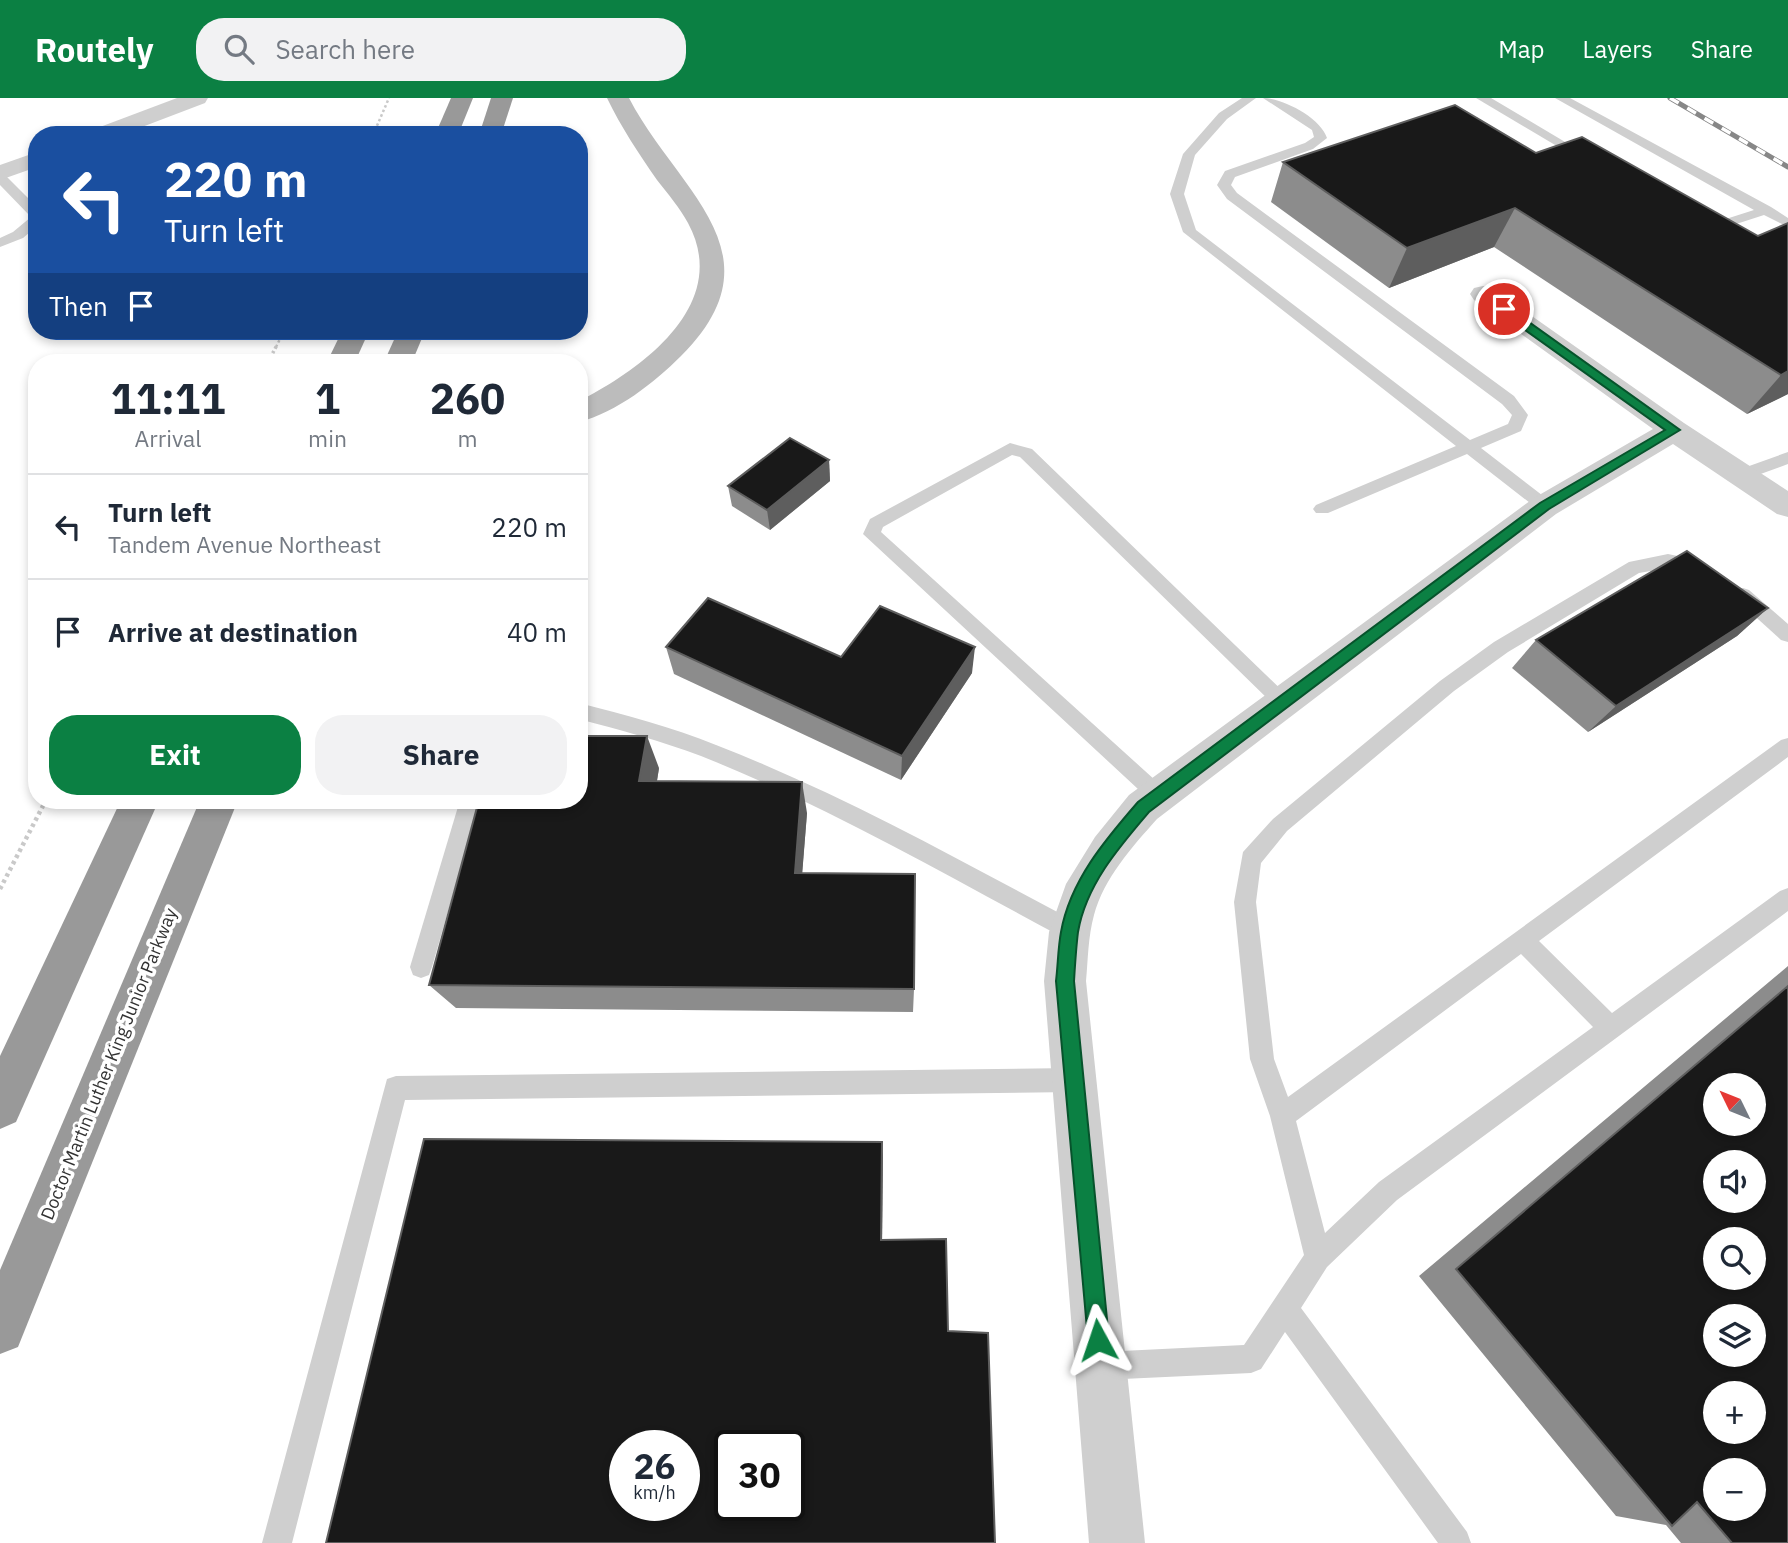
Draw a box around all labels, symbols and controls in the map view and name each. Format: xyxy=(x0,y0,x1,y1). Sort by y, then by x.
search box xyxy=(196,18,686,81)
text: Routely xyxy=(35,28,154,71)
icon: search xyxy=(220,30,258,68)
text: Search here xyxy=(276,32,415,66)
text: Map xyxy=(1498,33,1545,65)
text: Layers xyxy=(1583,33,1653,65)
text: Share xyxy=(1691,33,1753,65)
text: 220 m xyxy=(164,147,308,210)
icon: left xyxy=(49,154,140,245)
text: Turn left xyxy=(164,209,284,251)
pin xyxy=(1474,279,1534,339)
icon: arrive xyxy=(122,287,160,325)
text: Then xyxy=(49,289,108,323)
icon: arrive xyxy=(1485,290,1523,328)
text: 11:11 xyxy=(111,371,225,426)
text: 1 xyxy=(315,371,340,426)
text: 260 xyxy=(430,371,505,426)
text: Arrival xyxy=(135,423,202,453)
text: min xyxy=(308,423,347,453)
text: m xyxy=(457,423,478,453)
text: Turn left xyxy=(108,495,211,529)
icon: left xyxy=(49,508,87,546)
text: 220 m xyxy=(491,510,567,544)
text: Tandem Avenue Northeast xyxy=(108,529,381,559)
icon: arrive xyxy=(49,613,87,651)
text: Arrive at destination xyxy=(108,615,358,649)
text: 40 m xyxy=(507,615,567,649)
button: Exit xyxy=(49,715,301,795)
button: Share xyxy=(315,715,567,795)
street label: Doctor Martin Luther King Junior Parkway xyxy=(35,904,182,1223)
north arrow xyxy=(1703,1073,1766,1136)
map controls xyxy=(1703,1073,1766,1521)
button: sound xyxy=(1703,1150,1766,1213)
button: search xyxy=(1703,1227,1766,1290)
position arrow xyxy=(1061,1303,1135,1377)
button: layers xyxy=(1703,1304,1766,1367)
button: + xyxy=(1703,1381,1766,1444)
speed limit sign: 30 xyxy=(714,1430,805,1521)
text: 26 xyxy=(633,1443,676,1489)
button: − xyxy=(1703,1458,1766,1521)
text: km/h xyxy=(633,1481,676,1504)

